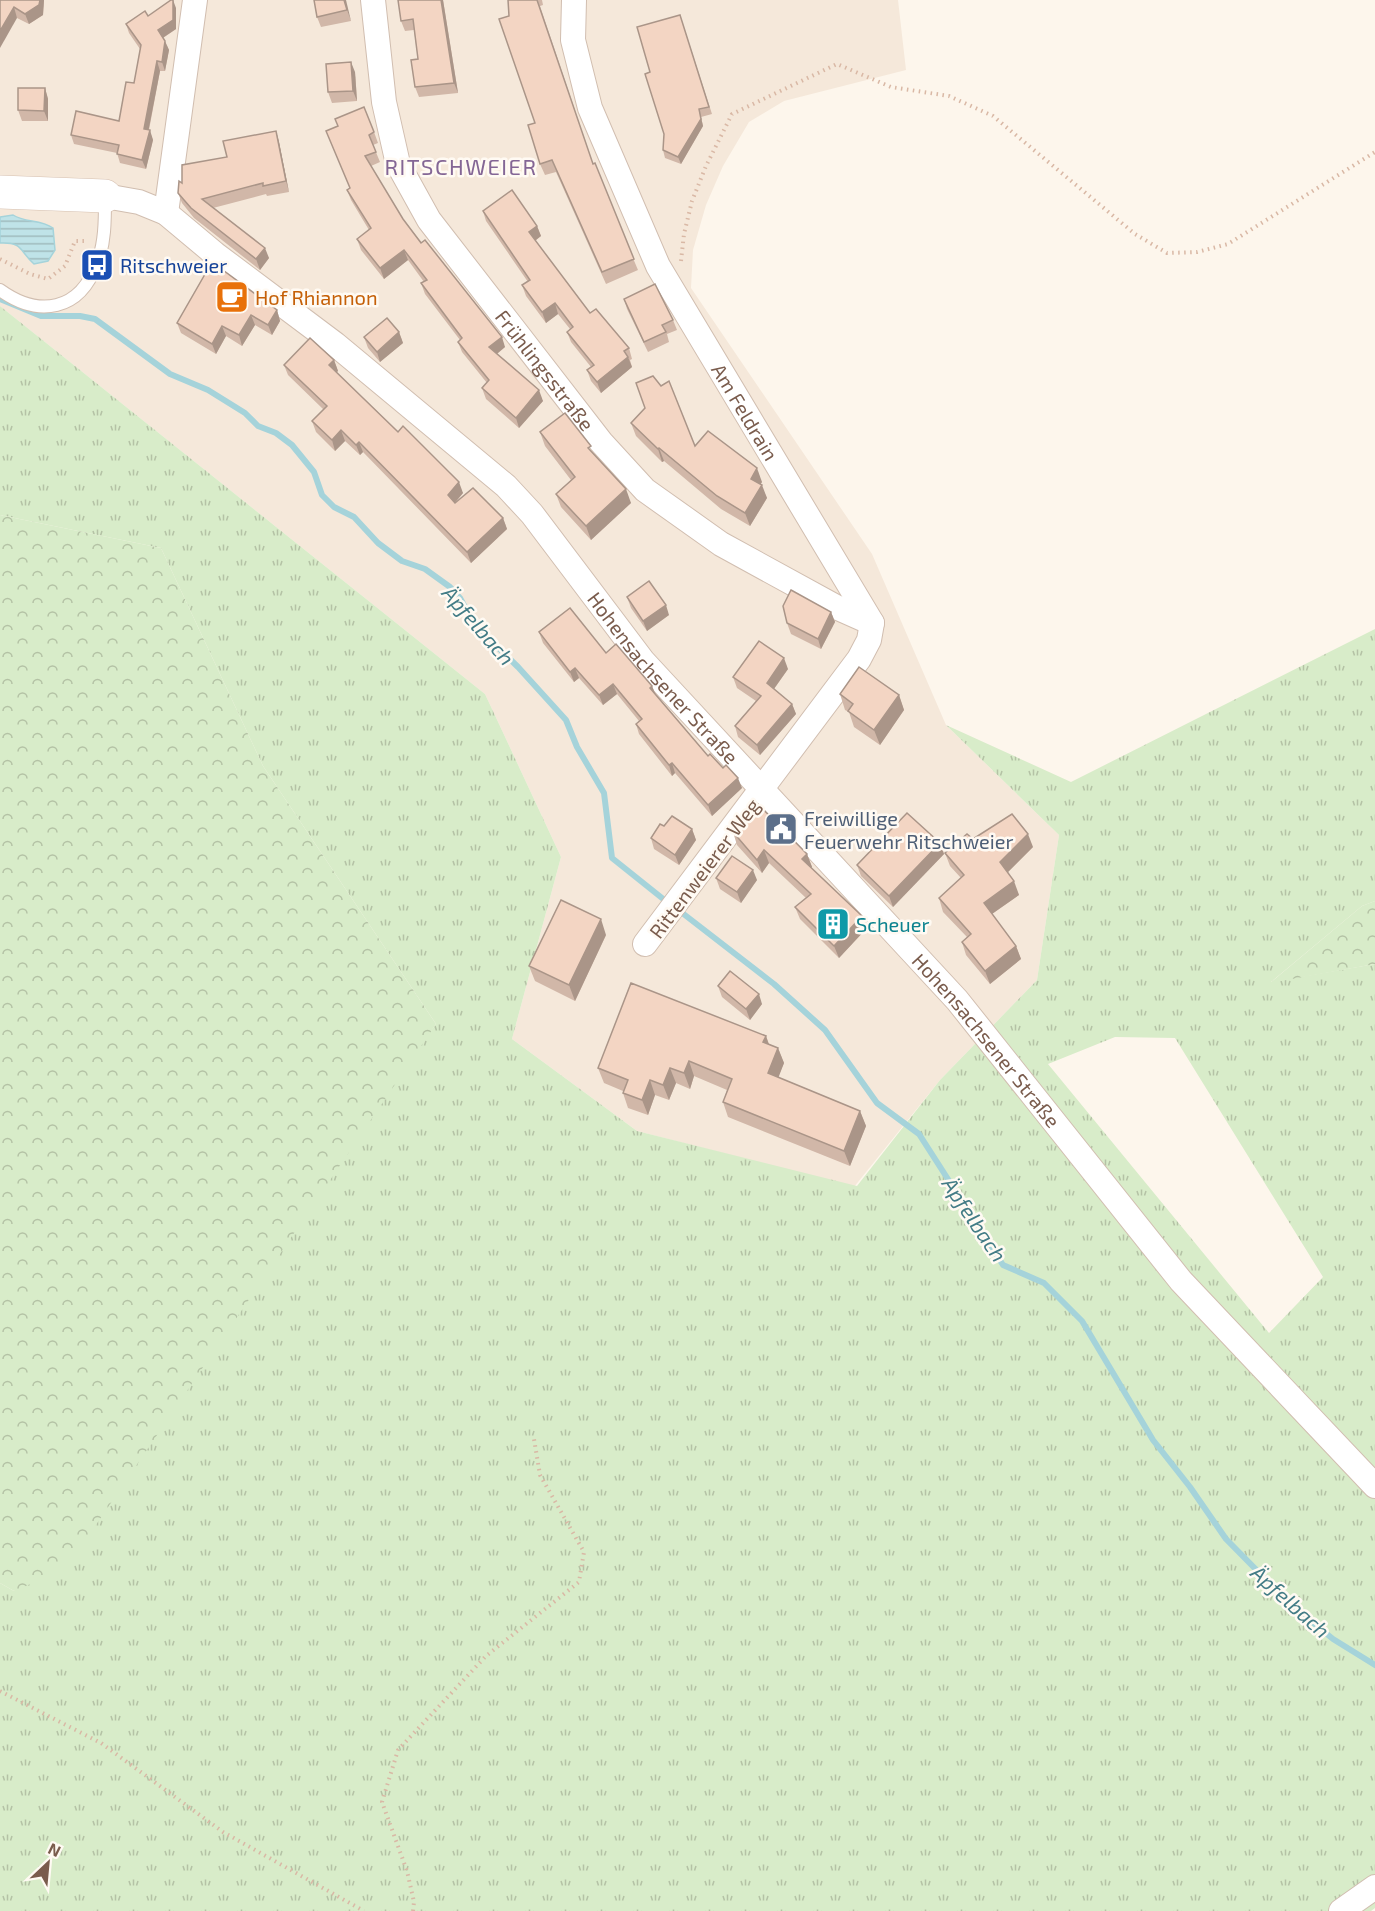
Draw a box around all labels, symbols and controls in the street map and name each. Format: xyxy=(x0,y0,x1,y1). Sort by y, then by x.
district label: RITSCHWEIER xyxy=(384,153,538,179)
bus stop icon: Ritschweier xyxy=(79,247,115,283)
place label: Ritschweier xyxy=(120,253,227,277)
cafe icon: Hof Rhiannon xyxy=(214,279,250,315)
place label: Hof Rhiannon xyxy=(255,285,378,309)
street label: Frühlingsstraße xyxy=(491,305,600,435)
street label: Am Feldrain xyxy=(707,359,784,464)
water label: Äpfelbach xyxy=(437,580,520,670)
street label: Hohensachsener Straße xyxy=(583,587,744,768)
street label: Rittenweierer Weg xyxy=(644,793,764,943)
place label: Freiwillige Feuerwehr Ritschweier xyxy=(804,806,1014,853)
public building icon: Freiwillige Feuerwehr Ritschweier xyxy=(763,811,799,847)
building icon: Scheuer xyxy=(815,906,851,942)
place label: Scheuer xyxy=(856,912,930,936)
street label: Hohensachsener Straße xyxy=(908,948,1066,1132)
water label: Äpfelbach xyxy=(937,1171,1012,1266)
water label: Äpfelbach xyxy=(1246,1559,1335,1643)
north arrow xyxy=(18,1833,78,1893)
text: N xyxy=(45,1838,64,1860)

